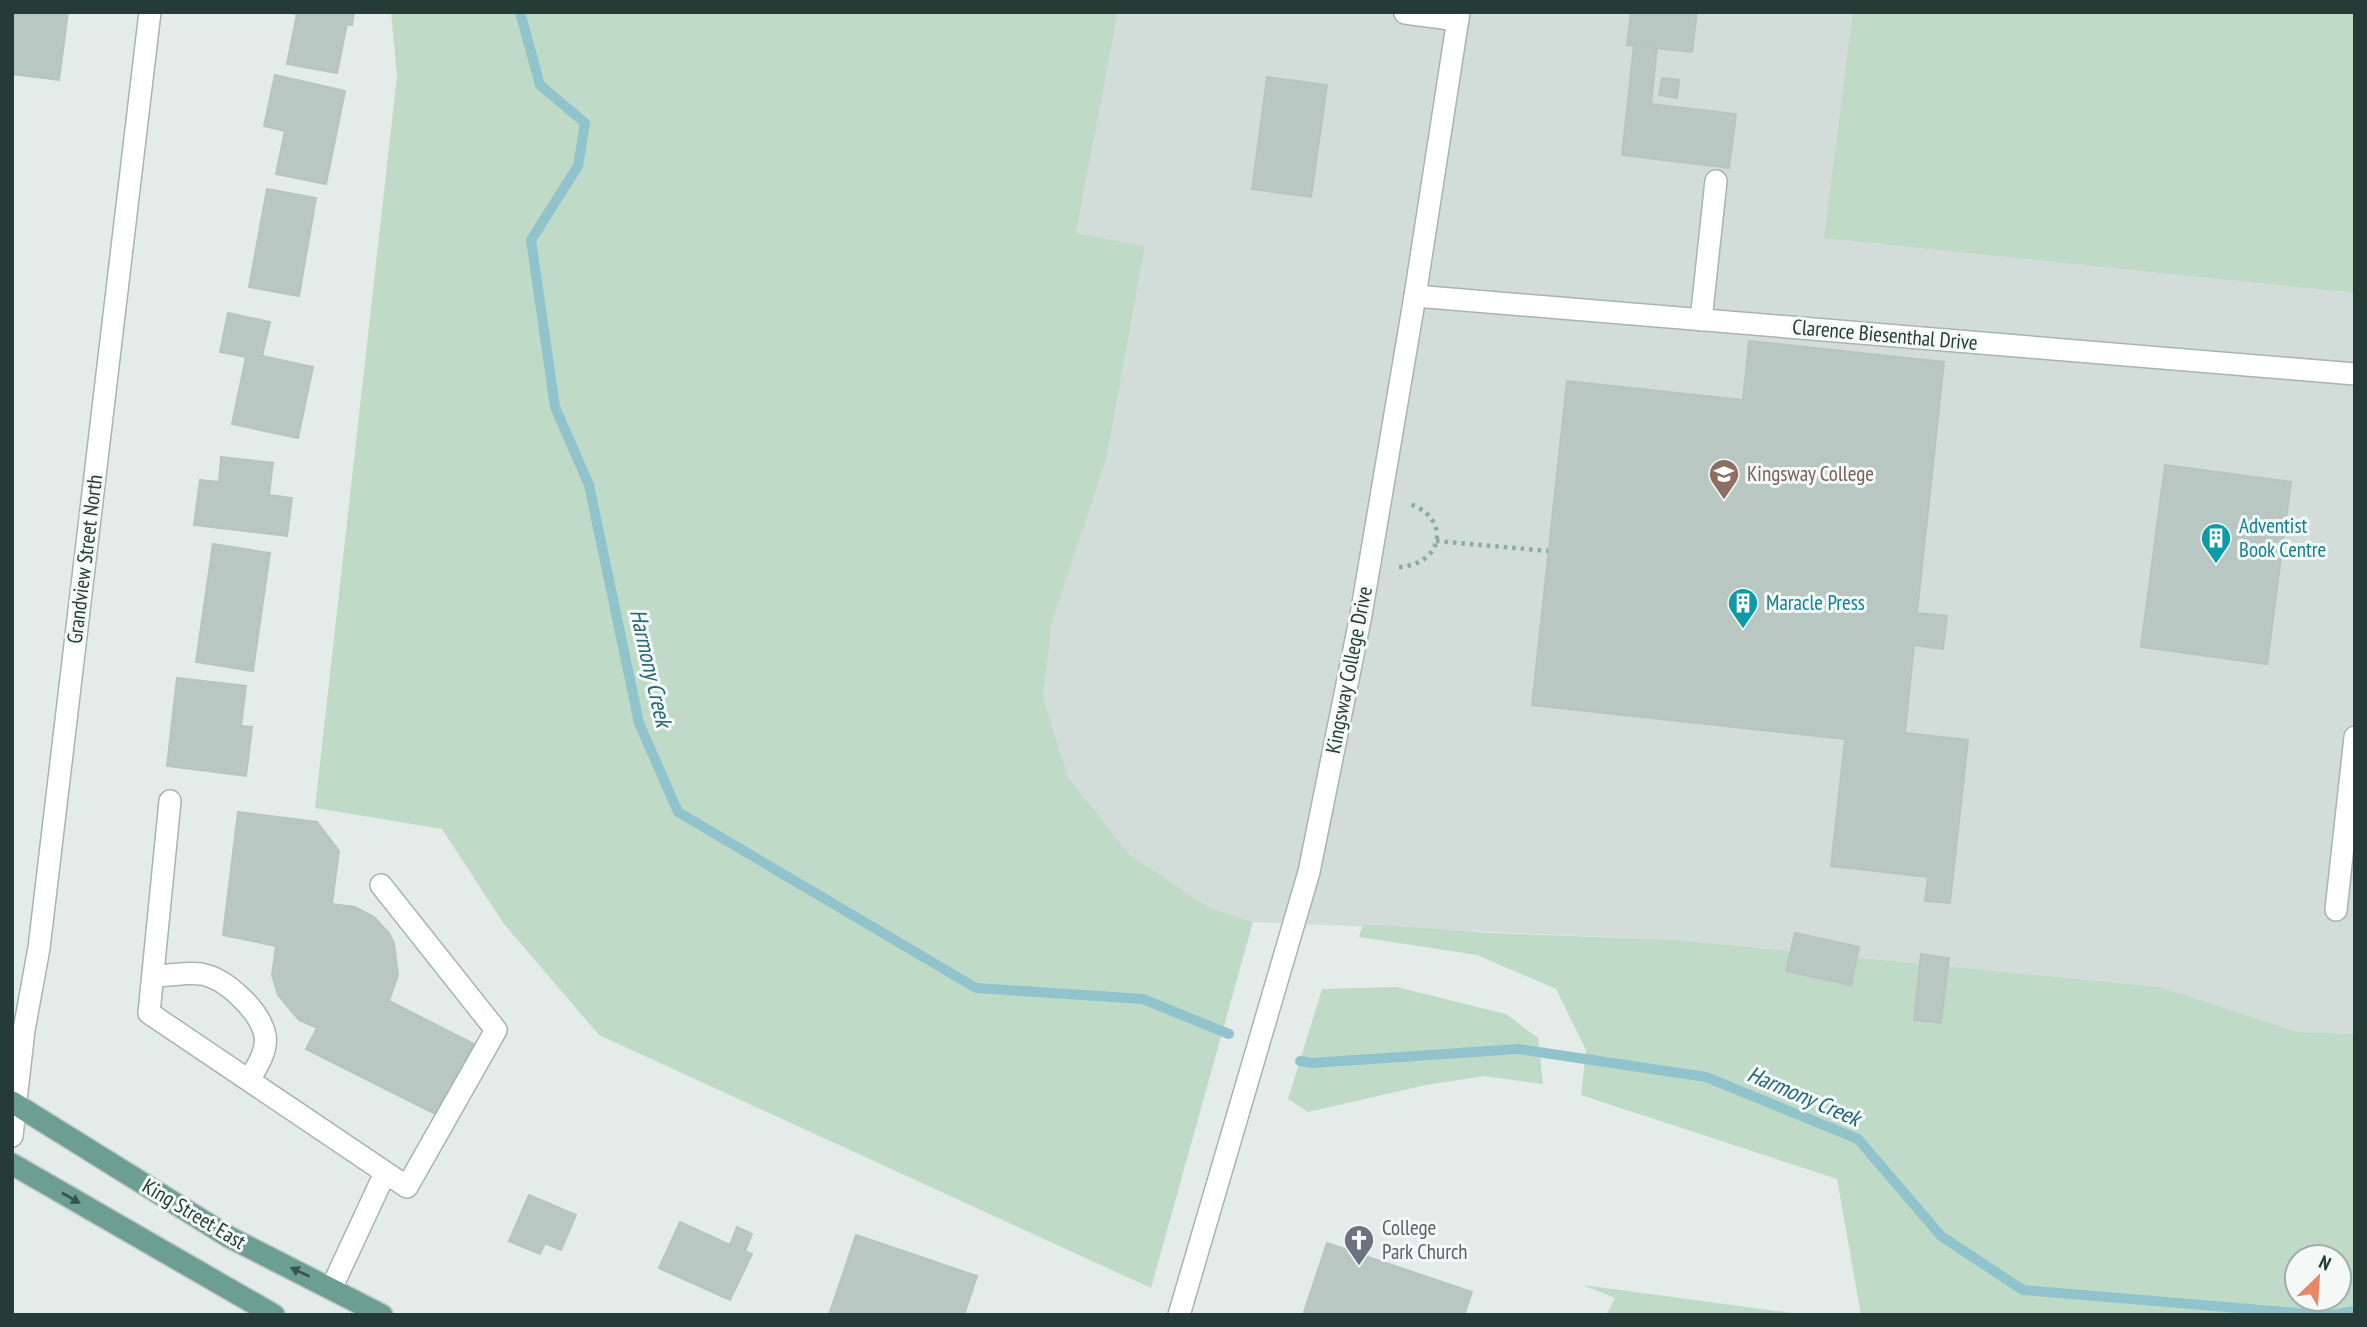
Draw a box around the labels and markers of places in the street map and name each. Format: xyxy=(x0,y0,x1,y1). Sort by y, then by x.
school or university icon: Kingsway College xyxy=(1707,457,1741,501)
place label: Kingsway College xyxy=(1747,460,1874,487)
place label: Adventist Book Centre xyxy=(2239,512,2326,563)
building icon: Adventist Book Centre xyxy=(2199,521,2233,565)
building icon: Maracle Press xyxy=(1726,586,1760,630)
place label: Maracle Press xyxy=(1766,589,1865,616)
place label: College Park Church xyxy=(1382,1214,1468,1265)
church icon: College Park Church xyxy=(1342,1223,1376,1267)

